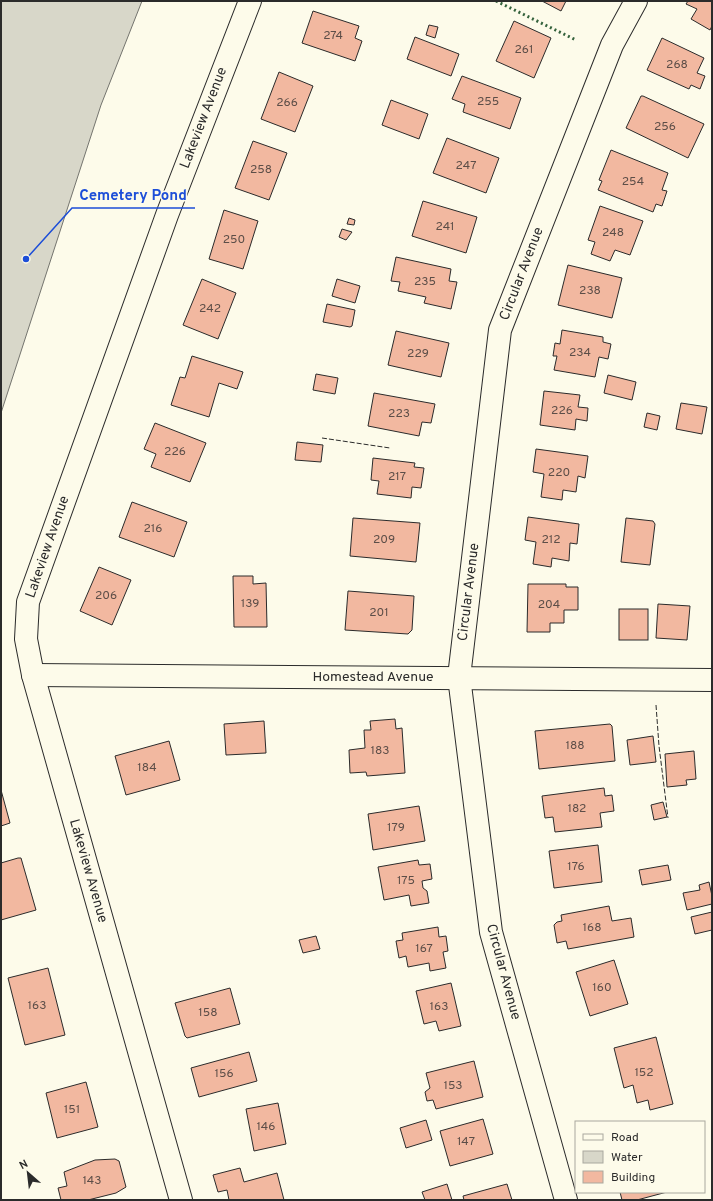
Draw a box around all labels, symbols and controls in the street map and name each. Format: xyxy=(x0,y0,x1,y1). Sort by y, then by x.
house number: 274 xyxy=(323,28,343,44)
house number: 261 xyxy=(515,42,533,58)
house number: 268 xyxy=(666,57,688,73)
street label: Lakeview Avenue xyxy=(177,65,231,171)
house number: 255 xyxy=(477,94,499,110)
house number: 266 xyxy=(276,95,298,111)
house number: 256 xyxy=(654,119,676,135)
house number: 247 xyxy=(456,158,476,174)
house number: 258 xyxy=(250,162,272,178)
house number: 254 xyxy=(622,174,644,190)
callout: Cemetery Pond xyxy=(72,181,195,208)
text: Cemetery Pond xyxy=(79,187,187,206)
house number: 241 xyxy=(435,219,455,235)
street label: Circular Avenue xyxy=(496,225,548,323)
house number: 248 xyxy=(602,225,624,241)
house number: 250 xyxy=(223,232,245,248)
house number: 235 xyxy=(414,274,436,290)
house number: 238 xyxy=(579,283,601,299)
house number: 242 xyxy=(199,301,221,317)
house number: 234 xyxy=(569,345,591,361)
house number: 229 xyxy=(407,346,429,362)
house number: 226 xyxy=(551,403,573,419)
house number: 223 xyxy=(388,406,410,422)
house number: 226 xyxy=(164,444,186,460)
house number: 220 xyxy=(548,465,570,481)
house number: 217 xyxy=(388,469,406,485)
street label: Lakeview Avenue xyxy=(23,494,73,600)
house number: 216 xyxy=(144,521,162,537)
house number: 209 xyxy=(373,532,395,548)
house number: 212 xyxy=(541,532,561,548)
street label: Circular Avenue xyxy=(455,542,483,642)
house number: 206 xyxy=(95,588,117,604)
house number: 139 xyxy=(241,596,259,612)
house number: 204 xyxy=(538,597,560,613)
house number: 201 xyxy=(369,605,389,621)
street label: Homestead Avenue xyxy=(312,669,434,686)
house number: 188 xyxy=(565,738,585,754)
house number: 183 xyxy=(370,743,390,759)
house number: 184 xyxy=(137,760,157,776)
house number: 182 xyxy=(568,801,586,817)
street label: Lakeview Avenue xyxy=(65,817,111,925)
house number: 179 xyxy=(387,820,405,836)
house number: 176 xyxy=(567,859,585,875)
house number: 175 xyxy=(397,873,415,889)
house number: 168 xyxy=(583,920,601,936)
street label: Circular Avenue xyxy=(482,922,524,1022)
house number: 167 xyxy=(415,941,433,957)
house number: 160 xyxy=(592,980,612,996)
house number: 163 xyxy=(28,998,46,1014)
house number: 163 xyxy=(430,999,448,1015)
house number: 158 xyxy=(198,1005,218,1021)
house number: 152 xyxy=(634,1065,654,1081)
house number: 156 xyxy=(214,1066,234,1082)
house number: 153 xyxy=(443,1078,463,1094)
house number: 151 xyxy=(64,1102,80,1118)
house number: 146 xyxy=(257,1119,275,1135)
legend xyxy=(575,1121,705,1193)
text: Road xyxy=(611,1130,639,1146)
house number: 147 xyxy=(457,1134,475,1150)
text: Water xyxy=(611,1150,643,1166)
north arrow xyxy=(8,1153,48,1193)
text: N xyxy=(17,1157,31,1173)
text: Building xyxy=(611,1170,655,1186)
house number: 143 xyxy=(83,1173,101,1189)

